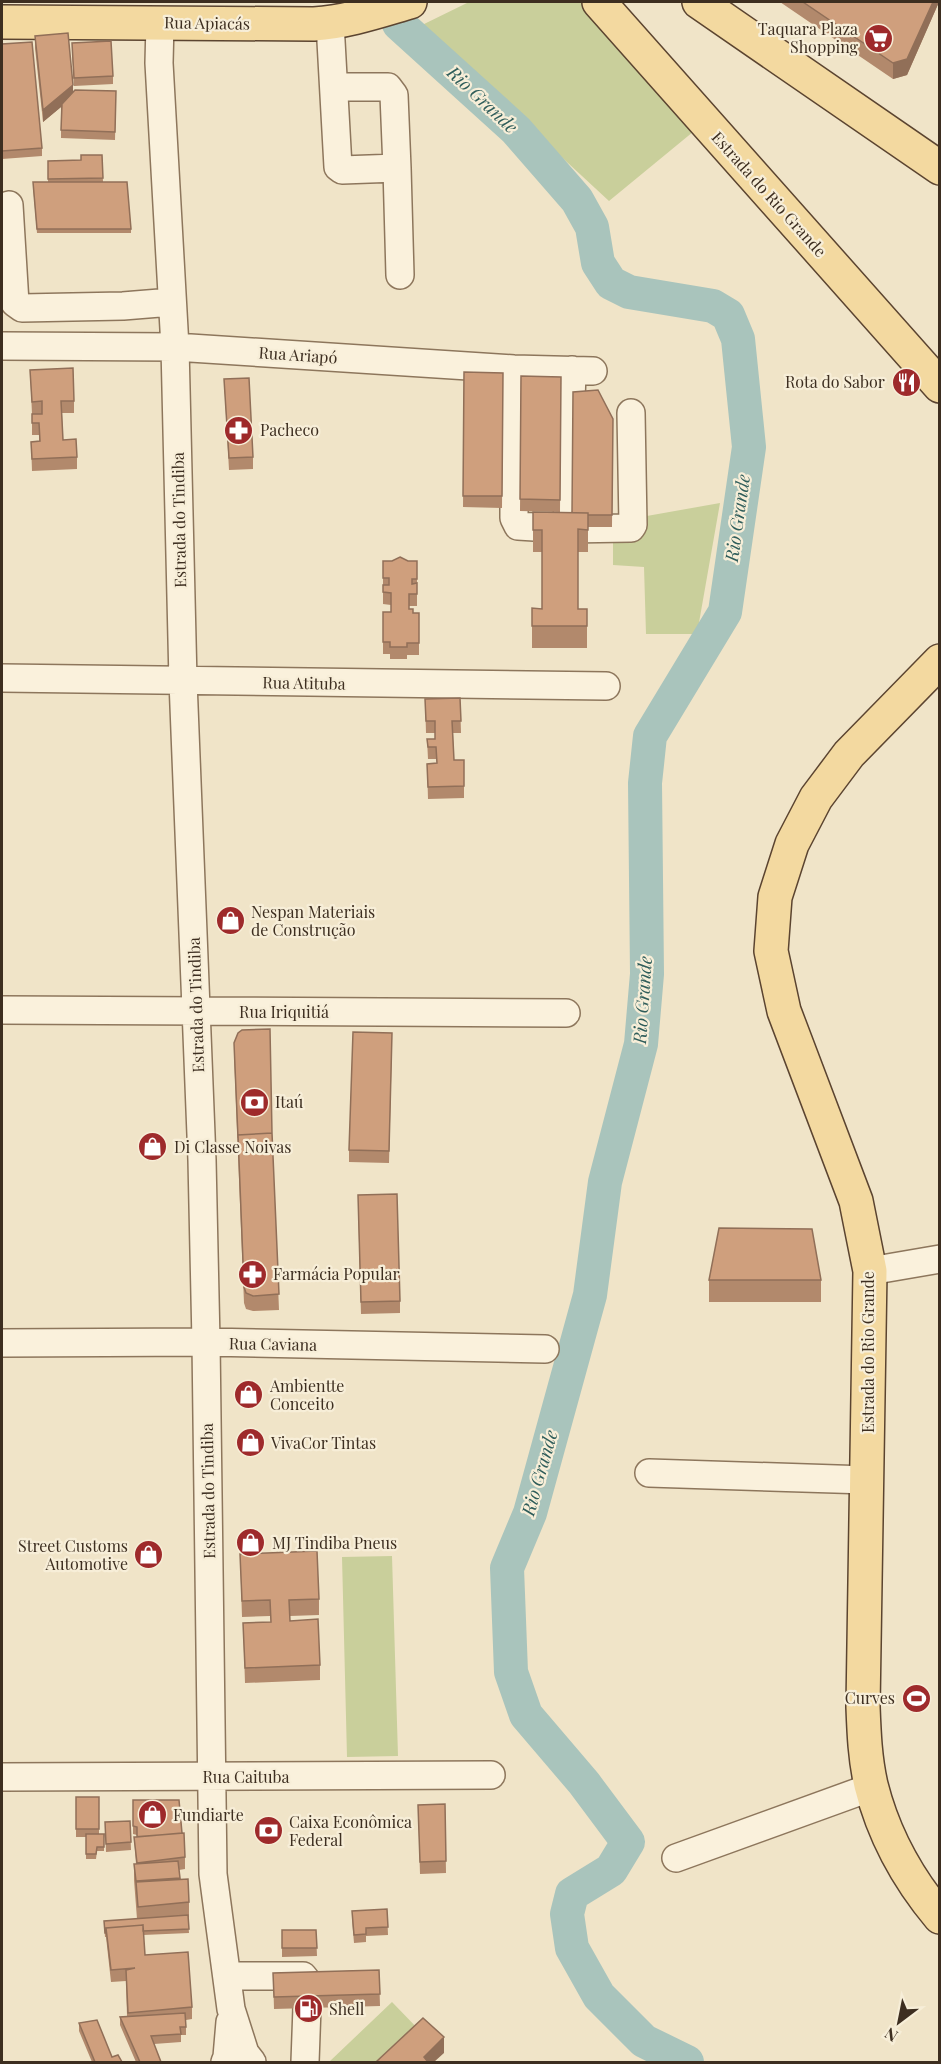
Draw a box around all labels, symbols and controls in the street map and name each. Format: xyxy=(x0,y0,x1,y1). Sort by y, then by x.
street label: Rua Apiacás xyxy=(164,11,250,34)
place label: Taquara Plaza Shopping xyxy=(758,18,859,57)
supermarket icon: Taquara Plaza Shopping xyxy=(863,22,895,54)
water label: Rio Grande xyxy=(442,60,523,138)
street label: Estrada do Rio Grande xyxy=(707,127,831,261)
street label: Rua Ariapó xyxy=(258,341,338,368)
restaurant icon: Rota do Sabor xyxy=(890,366,922,398)
place label: Rota do Sabor xyxy=(785,371,885,392)
pharmacy icon: Pacheco xyxy=(223,414,255,446)
place label: Pacheco xyxy=(260,419,319,440)
street label: Estrada do Tindiba xyxy=(167,452,190,588)
water label: Rio Grande xyxy=(719,472,755,564)
street label: Rua Atituba xyxy=(262,671,346,694)
place label: Nespan Materiais de Construção xyxy=(251,901,375,940)
shop icon: Nespan Materiais de Construção xyxy=(214,905,246,937)
street label: Estrada do Tindiba xyxy=(183,937,208,1073)
water label: Rio Grande xyxy=(627,955,657,1046)
street label: Rua Iriquitiá xyxy=(239,1001,329,1022)
bank icon: Itaú xyxy=(238,1086,270,1118)
place label: Itaú xyxy=(275,1091,303,1112)
shop icon: Di Classe Noivas xyxy=(137,1131,169,1163)
place label: Di Classe Noivas xyxy=(174,1136,292,1157)
pharmacy icon: Farmácia Popular xyxy=(236,1258,268,1290)
place label: Farmácia Popular xyxy=(273,1263,400,1284)
street label: Estrada do Rio Grande xyxy=(857,1271,878,1433)
street label: Rua Caviana xyxy=(229,1332,317,1355)
place label: Ambientte Conceito xyxy=(269,1375,344,1414)
shop icon: Ambientte Conceito xyxy=(233,1379,265,1411)
street label: Estrada do Tindiba xyxy=(196,1423,219,1559)
shop icon: VivaCor Tintas xyxy=(234,1427,266,1459)
water label: Rio Grande xyxy=(515,1427,563,1519)
place label: VivaCor Tintas xyxy=(270,1432,376,1453)
shop icon: MJ Tindiba Pneus xyxy=(235,1527,267,1559)
place label: MJ Tindiba Pneus xyxy=(272,1532,397,1553)
place label: Street Customs Automotive xyxy=(18,1535,128,1574)
shop icon: Street Customs Automotive xyxy=(133,1539,165,1571)
sports icon: Curves xyxy=(900,1682,932,1714)
place label: Curves xyxy=(845,1687,895,1708)
street label: Rua Caituba xyxy=(202,1766,290,1787)
shop icon: Fundiarte xyxy=(136,1799,168,1831)
place label: Fundiarte xyxy=(173,1804,244,1825)
place label: Caixa Econômica Federal xyxy=(289,1811,412,1850)
bank icon: Caixa Econômica Federal xyxy=(252,1815,284,1847)
north arrow xyxy=(869,1992,929,2052)
fuel station icon: Shell xyxy=(292,1993,324,2025)
place label: Shell xyxy=(329,1998,365,2019)
text: N xyxy=(880,2023,901,2047)

